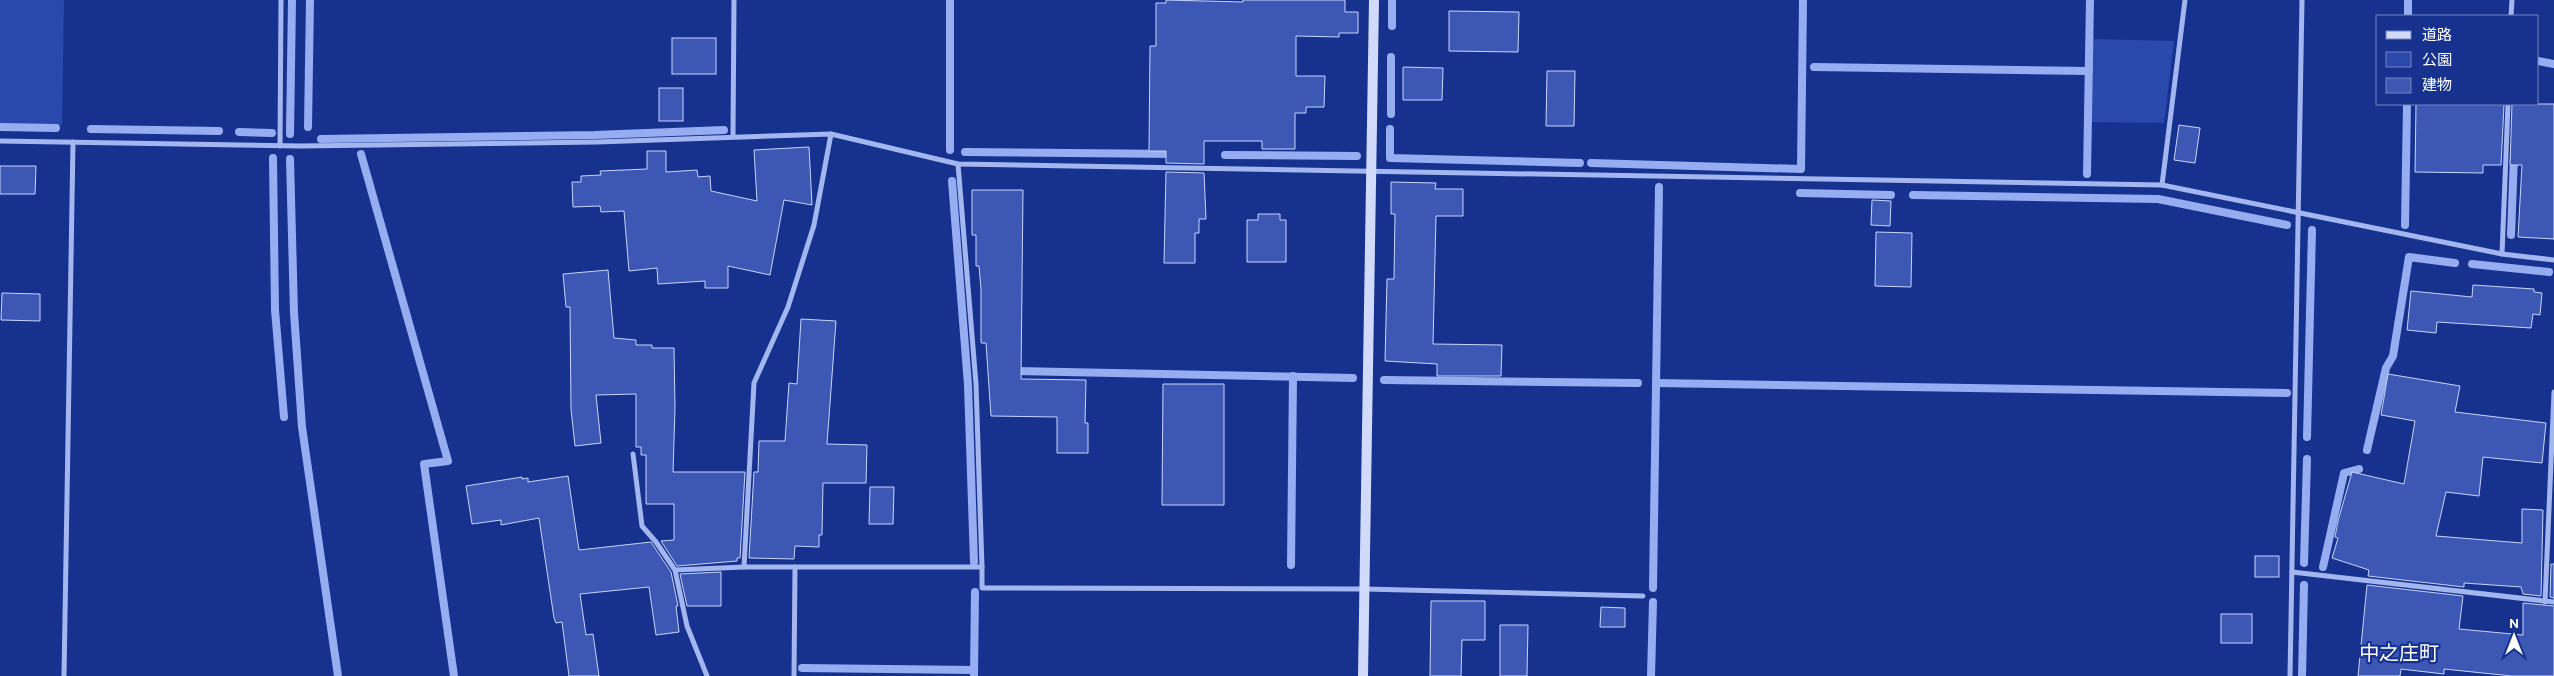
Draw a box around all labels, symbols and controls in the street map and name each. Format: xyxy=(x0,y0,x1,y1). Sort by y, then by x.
legend xyxy=(2376,15,2539,105)
text: 道路 xyxy=(2422,27,2452,46)
text: 公園 xyxy=(2422,52,2452,71)
text: 建物 xyxy=(2422,77,2452,96)
north arrow xyxy=(2489,611,2539,661)
text: N xyxy=(2509,616,2519,633)
district label: 中之庄町 xyxy=(2359,642,2439,668)

